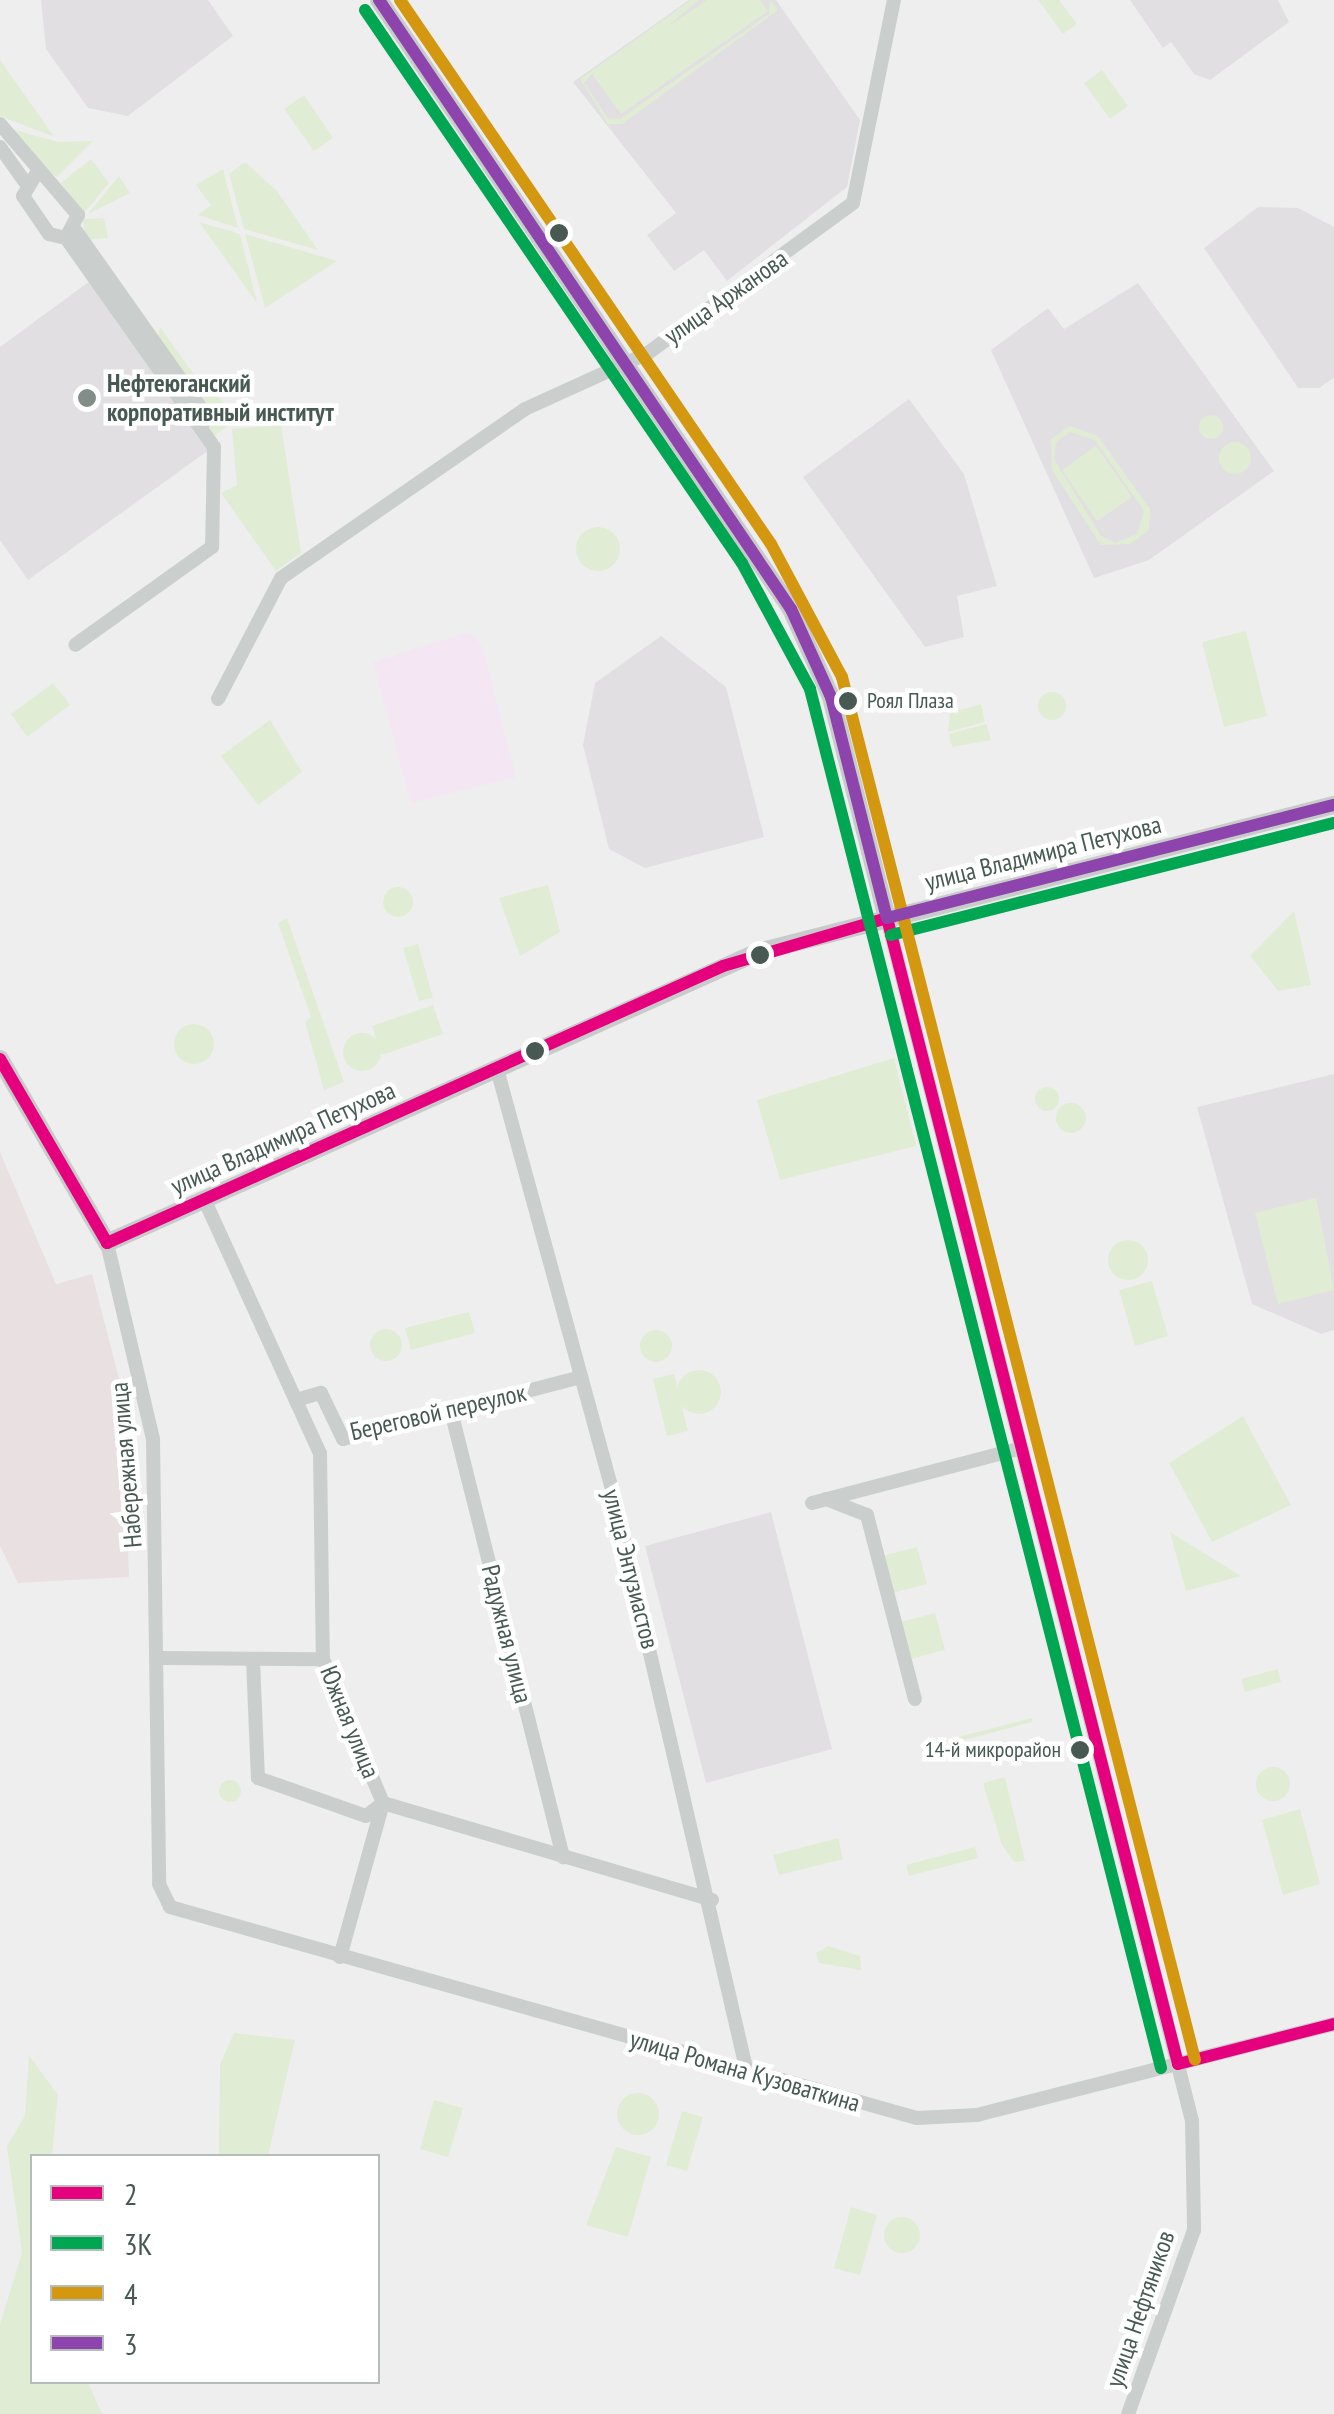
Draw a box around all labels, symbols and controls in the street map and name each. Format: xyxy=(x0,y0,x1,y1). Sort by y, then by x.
unlabelled marker xyxy=(549,223,569,243)
street label: улица Аржанова xyxy=(658,243,794,351)
place label: Нефтеюганский корпоративный институт xyxy=(107,369,334,428)
marker: Нефтеюганский корпоративный институт xyxy=(76,387,98,409)
place label: Роял Плаза xyxy=(867,688,954,714)
marker: Роял Плаза xyxy=(838,691,858,711)
street label: улица Владимира Петухова xyxy=(922,809,1164,897)
unlabelled marker xyxy=(750,945,770,965)
unlabelled marker xyxy=(525,1041,545,1061)
street label: улица Владимира Петухова xyxy=(166,1075,400,1201)
street label: Береговой переулок xyxy=(347,1377,529,1447)
street label: Набережная улица xyxy=(104,1381,148,1549)
street label: улица Энтузиастов xyxy=(597,1486,665,1652)
street label: Радужная улица xyxy=(475,1562,539,1706)
street label: Южная улица xyxy=(314,1661,386,1783)
place label: 14-й микрорайон xyxy=(925,1737,1061,1763)
marker: 14-й микрорайон xyxy=(1070,1740,1090,1760)
street label: улица Романа Кузоваткина xyxy=(627,2024,863,2118)
legend xyxy=(30,2154,380,2384)
text: 2 xyxy=(124,2174,138,2213)
text: 3К xyxy=(124,2224,152,2263)
street label: улица Нефтяников xyxy=(1099,2227,1181,2391)
text: 4 xyxy=(124,2274,138,2313)
text: 3 xyxy=(124,2324,138,2363)

